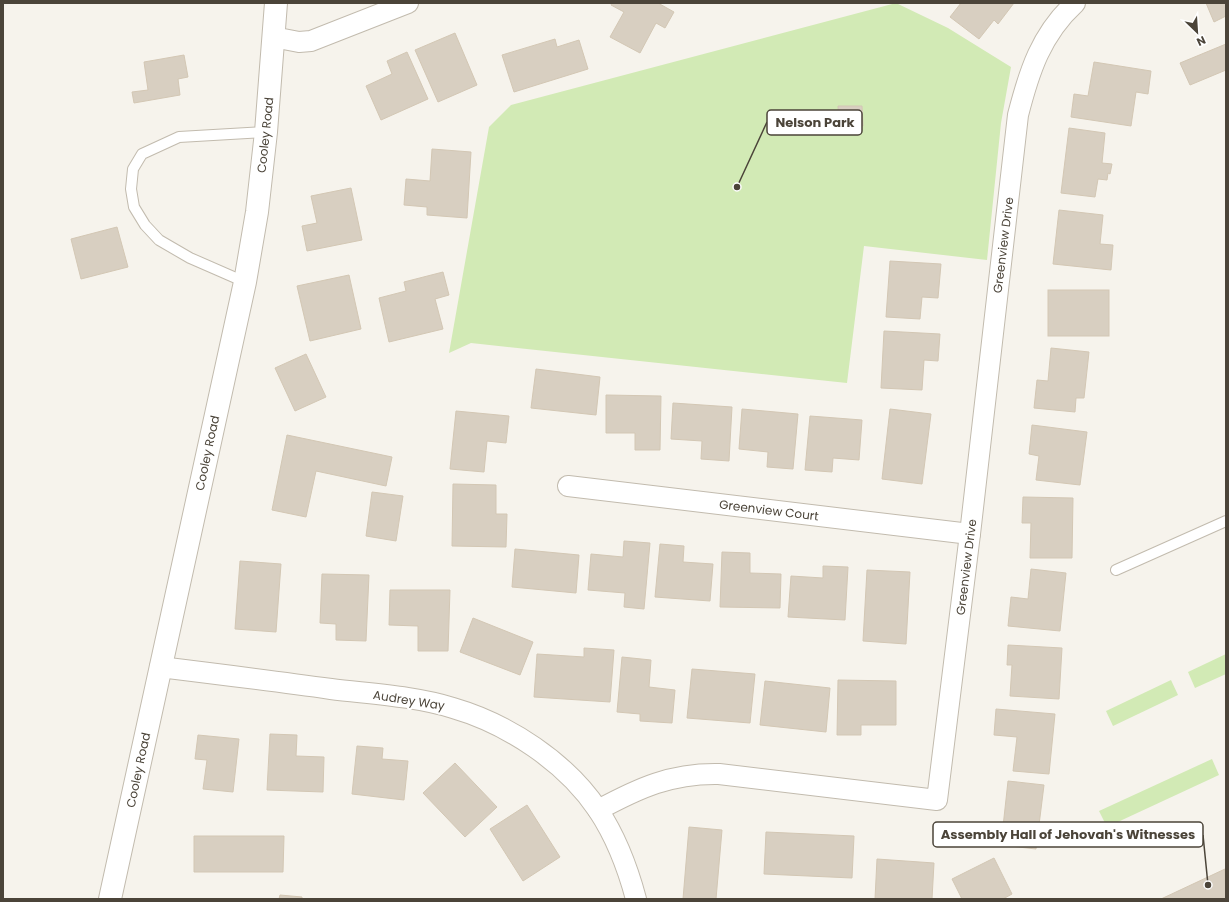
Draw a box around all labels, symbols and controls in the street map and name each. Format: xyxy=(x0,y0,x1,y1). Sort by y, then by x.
north arrow xyxy=(1177,12,1217,52)
text: N xyxy=(1194,32,1208,50)
street label: Cooley Road xyxy=(253,96,277,174)
callout: Nelson Park xyxy=(767,110,862,135)
text: Nelson Park xyxy=(775,113,855,132)
street label: Greenview Drive xyxy=(989,196,1017,294)
street label: Cooley Road xyxy=(191,414,223,492)
street label: Greenview Court xyxy=(718,495,820,525)
street label: Greenview Drive xyxy=(952,518,980,616)
street label: Audrey Way xyxy=(372,686,446,714)
street label: Cooley Road xyxy=(122,731,154,809)
callout: Assembly Hall of Jehovah's Witnesses xyxy=(933,822,1203,847)
text: Assembly Hall of Jehovah's Witnesses xyxy=(941,825,1195,844)

